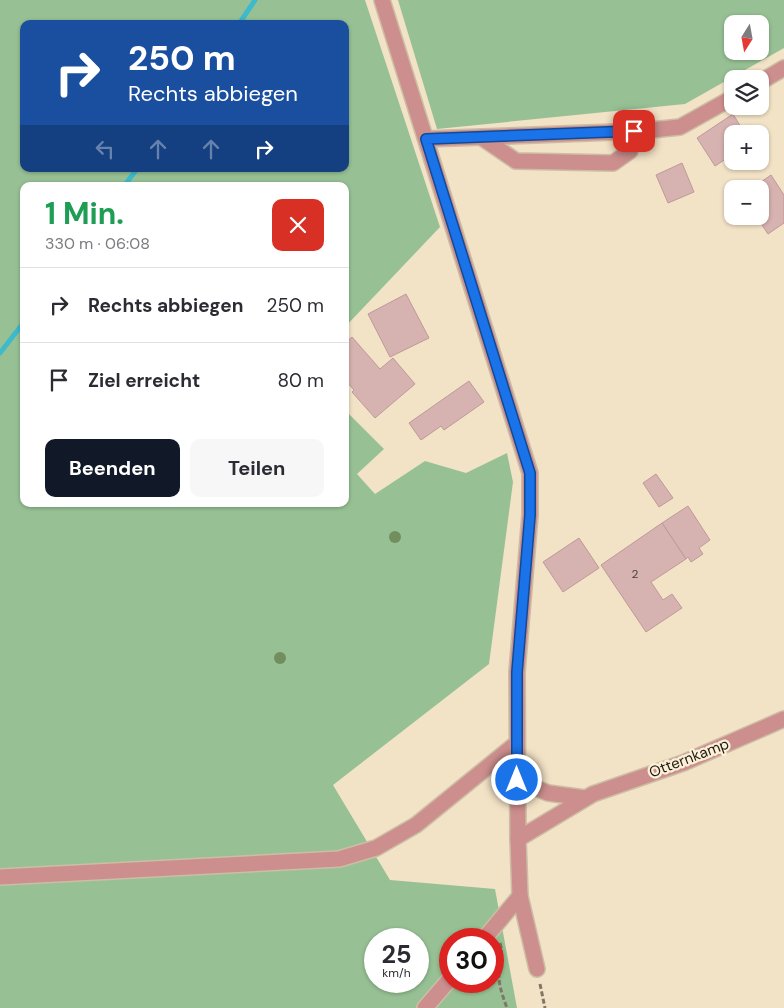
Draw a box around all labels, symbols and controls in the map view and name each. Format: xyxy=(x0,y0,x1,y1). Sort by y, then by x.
north arrow xyxy=(724,15,769,60)
map controls xyxy=(724,15,769,225)
text: 250 m xyxy=(128,35,236,81)
icon: right xyxy=(45,40,110,105)
button: layers xyxy=(724,70,769,115)
text: Rechts abbiegen xyxy=(128,79,298,108)
pin xyxy=(613,110,655,152)
icon: arrive xyxy=(620,117,648,145)
button: + xyxy=(724,125,769,170)
icon: left xyxy=(91,135,119,163)
icon: ahead xyxy=(144,135,172,163)
icon: ahead xyxy=(197,135,225,163)
icon: right xyxy=(250,135,278,163)
button: − xyxy=(724,180,769,225)
text: 1 Min. xyxy=(45,194,124,233)
button: close xyxy=(272,199,324,251)
text: 330 m · 06:08 xyxy=(45,233,150,254)
icon: right xyxy=(45,291,73,319)
text: Rechts abbiegen xyxy=(88,293,243,318)
text: 250 m xyxy=(266,293,324,318)
icon: arrive xyxy=(45,366,73,394)
text: Ziel erreicht xyxy=(88,368,200,393)
text: 80 m xyxy=(277,368,324,393)
button: Beenden xyxy=(45,439,180,497)
button: Teilen xyxy=(190,439,324,497)
house number: 2 xyxy=(632,566,639,582)
street label: Otternkamp xyxy=(646,734,732,782)
position arrow xyxy=(490,753,542,805)
speed limit sign: 30 xyxy=(439,928,504,993)
text: 25 xyxy=(382,938,411,971)
text: km/h xyxy=(382,965,411,981)

